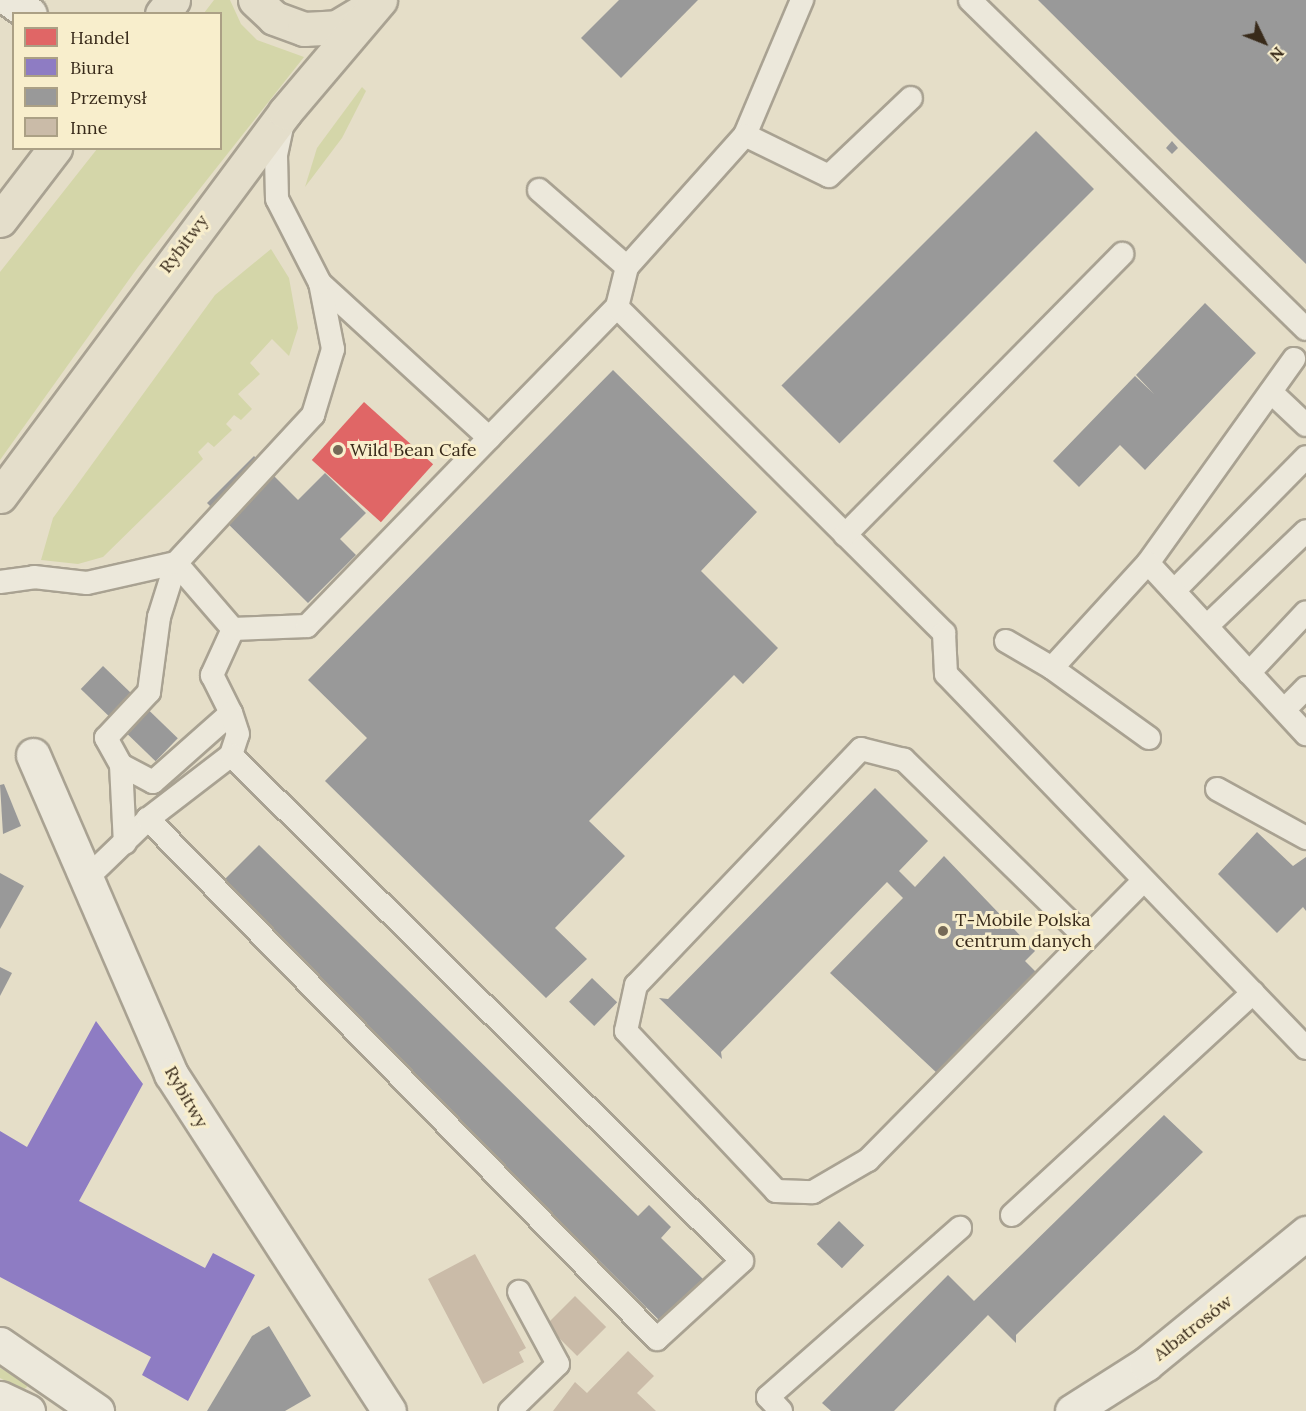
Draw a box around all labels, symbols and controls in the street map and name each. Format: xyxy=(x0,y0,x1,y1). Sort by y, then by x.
legend xyxy=(12,12,222,150)
north arrow xyxy=(1234,12,1294,72)
text: Handel xyxy=(70,26,130,49)
text: N xyxy=(1266,43,1289,66)
text: Biura xyxy=(70,56,114,79)
text: Przemysł xyxy=(70,86,147,109)
text: Inne xyxy=(70,116,108,139)
street label: Rybitwy xyxy=(155,210,213,278)
place label: Wild Bean Cafe xyxy=(350,439,477,461)
marker: Wild Bean Cafe xyxy=(331,443,345,457)
place label: T‑Mobile Polska centrum danych xyxy=(955,910,1092,952)
marker: T‑Mobile Polska centrum danych xyxy=(936,924,950,938)
street label: Rybitwy xyxy=(160,1062,212,1132)
street label: Albatrosów xyxy=(1149,1291,1237,1365)

